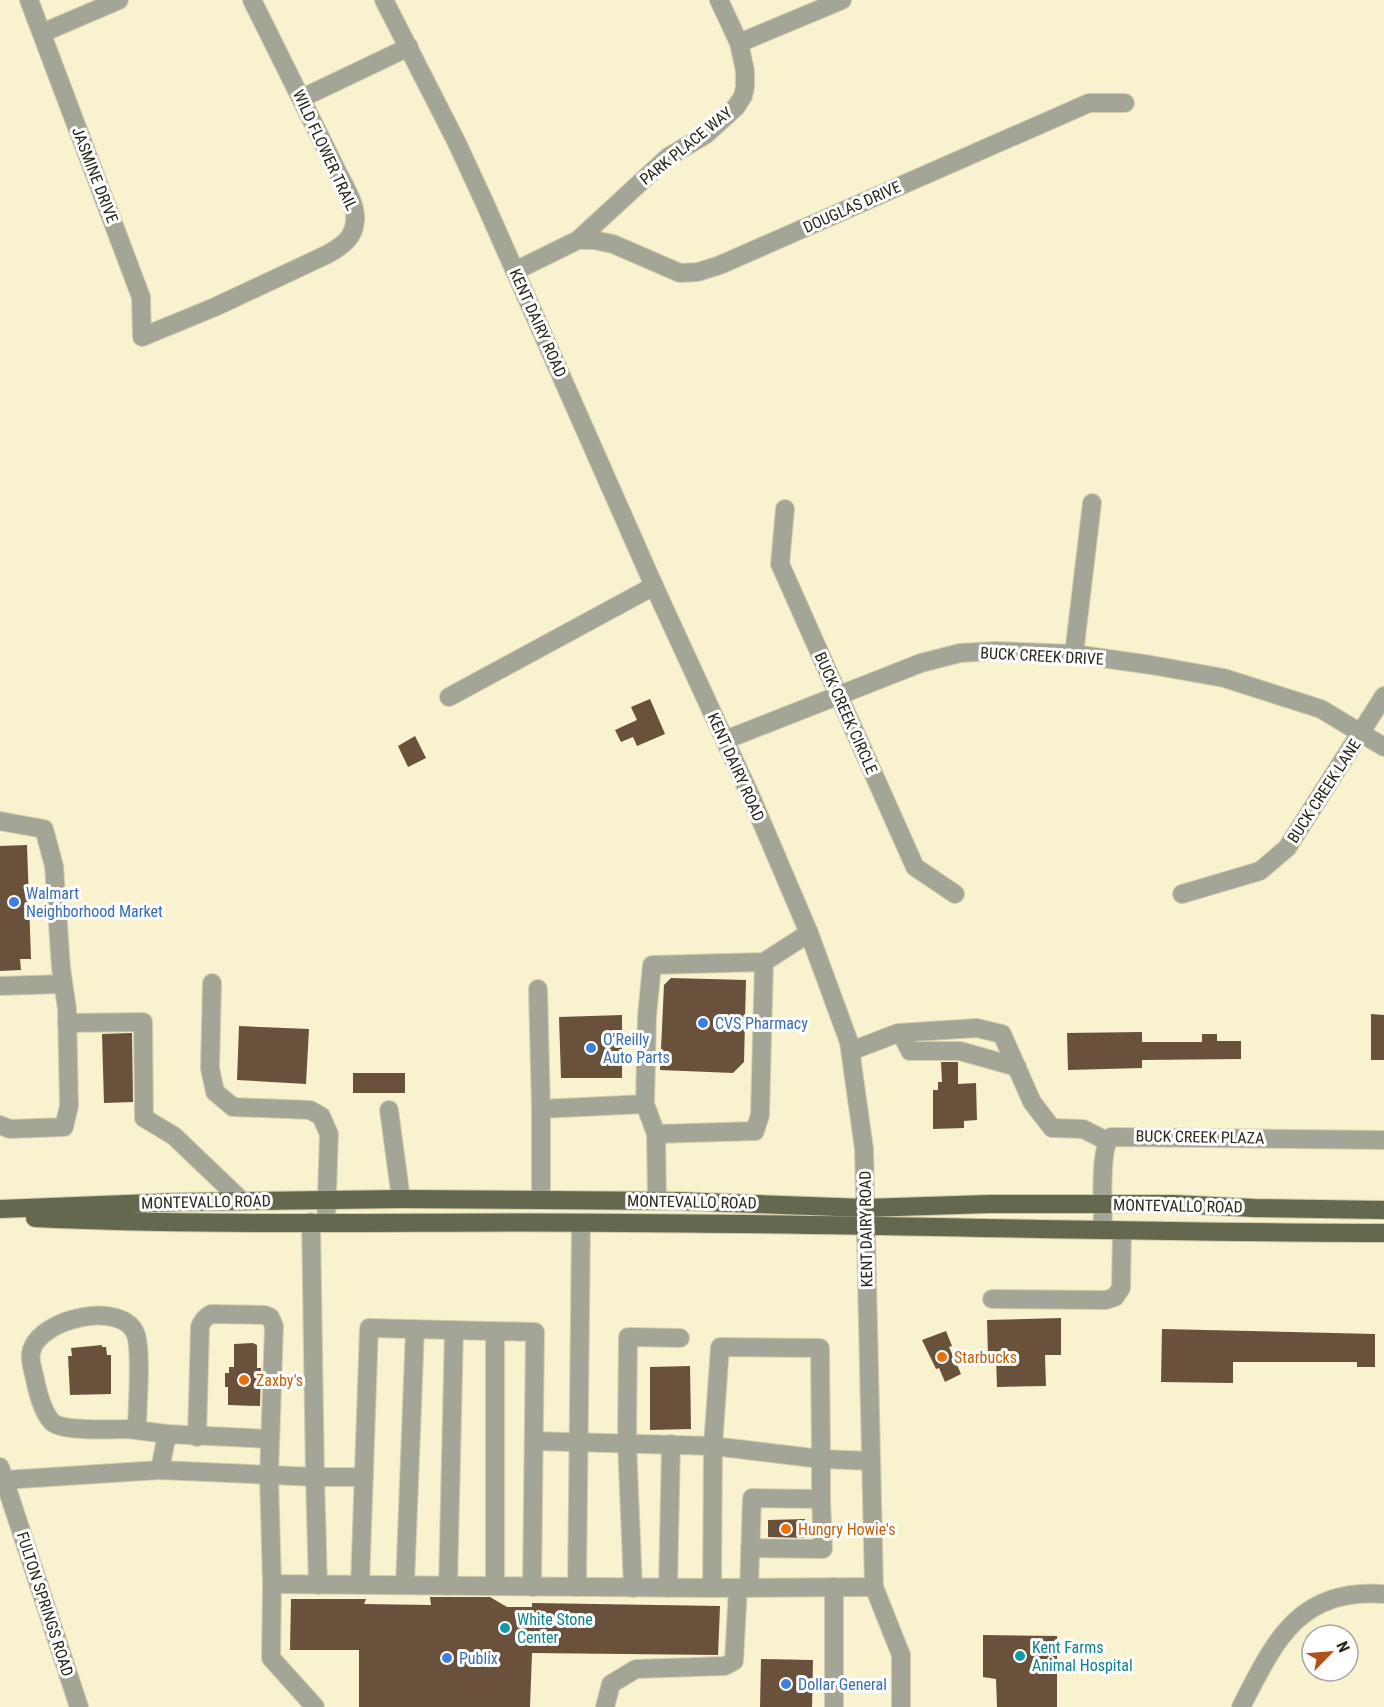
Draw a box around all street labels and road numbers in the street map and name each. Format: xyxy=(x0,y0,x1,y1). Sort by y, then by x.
street label: WILD FLOWER TRAIL xyxy=(289,87,361,214)
street label: PARK PLACE WAY xyxy=(636,103,736,189)
street label: JASMINE DRIVE xyxy=(68,124,122,226)
street label: DOUGLAS DRIVE xyxy=(800,177,904,237)
street label: KENT DAIRY ROAD xyxy=(506,266,570,380)
street label: BUCK CREEK DRIVE xyxy=(980,643,1104,669)
street label: BUCK CREEK CIRCLE xyxy=(811,649,881,777)
street label: KENT DAIRY ROAD xyxy=(704,710,768,824)
street label: BUCK CREEK LANE xyxy=(1283,736,1365,846)
street label: BUCK CREEK PLAZA xyxy=(1136,1126,1264,1148)
street label: KENT DAIRY ROAD xyxy=(855,1170,877,1288)
street label: MONTEVALLO ROAD xyxy=(141,1191,271,1213)
street label: MONTEVALLO ROAD xyxy=(627,1191,757,1213)
street label: MONTEVALLO ROAD xyxy=(1113,1195,1243,1217)
street label: FULTON SPRINGS ROAD xyxy=(13,1529,77,1679)

